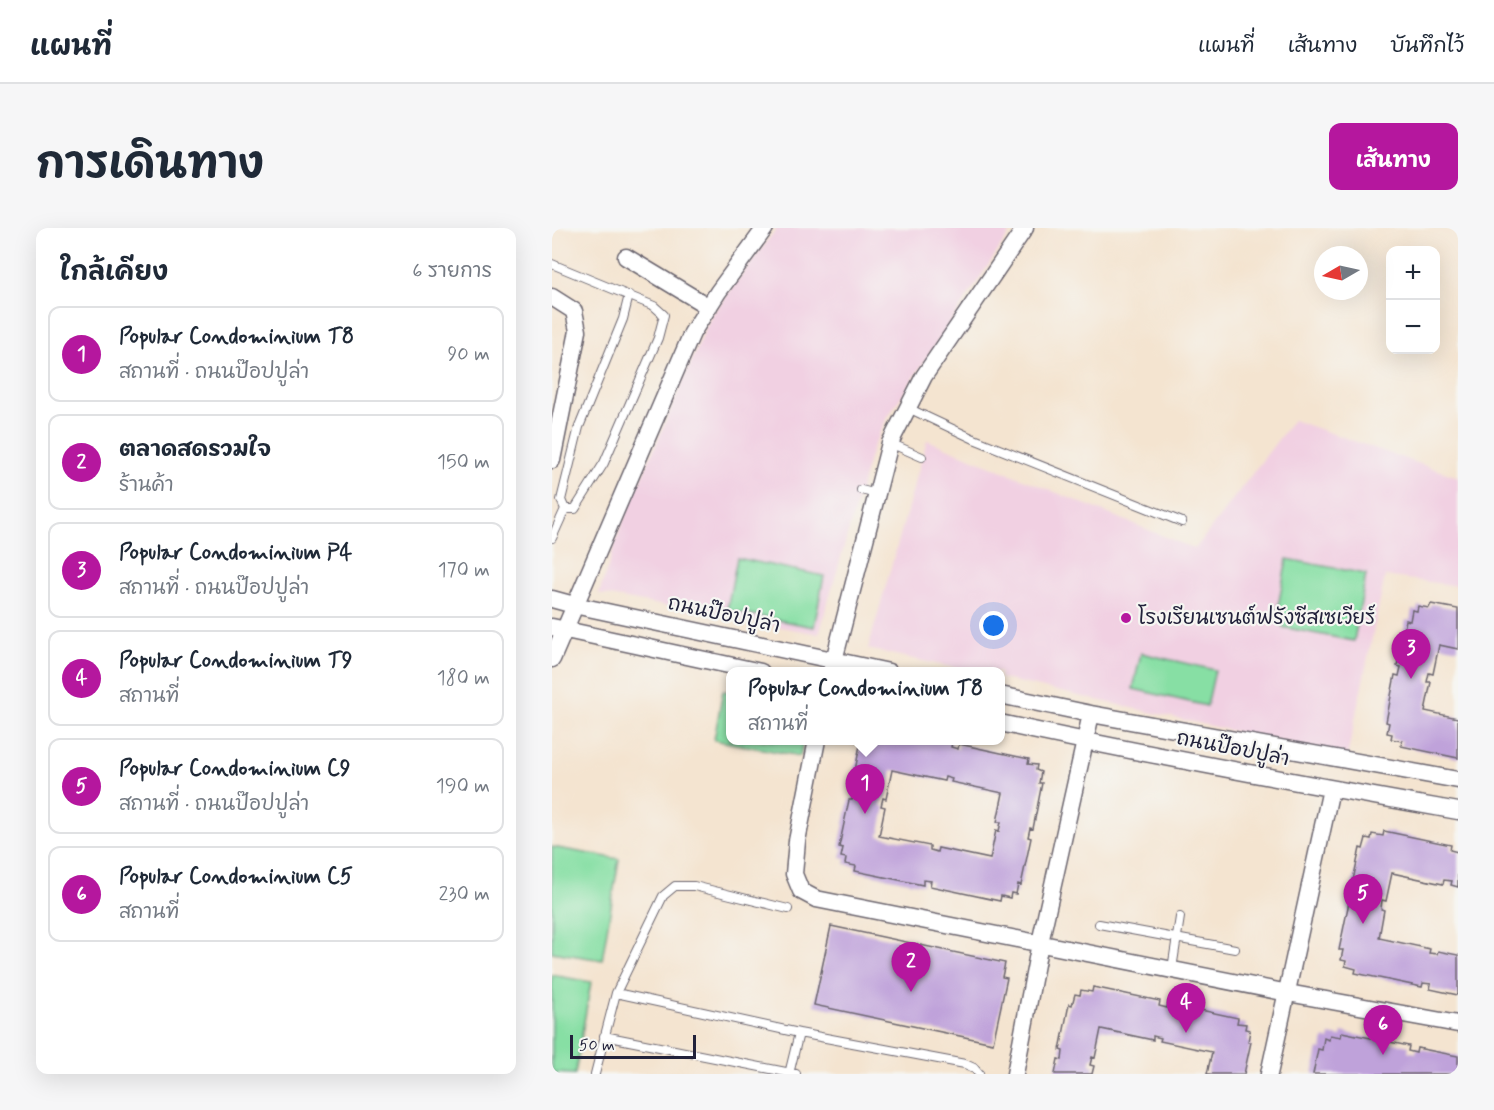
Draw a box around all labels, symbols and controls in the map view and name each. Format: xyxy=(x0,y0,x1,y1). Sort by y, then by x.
text: แผนที่ xyxy=(30,29,112,66)
text: แผนที่ xyxy=(1198,32,1255,60)
text: เส้นทาง xyxy=(1288,32,1357,60)
text: บันทึกไว้ xyxy=(1390,32,1464,60)
button: เส้นทาง xyxy=(1329,123,1458,190)
text: การเดินทาง xyxy=(36,138,264,193)
north arrow xyxy=(1314,246,1368,300)
map controls xyxy=(1386,246,1440,354)
button: + xyxy=(1386,246,1440,300)
text: ใกล้เคียง xyxy=(60,256,168,290)
text: 6 รายการ xyxy=(412,258,492,285)
button: − xyxy=(1386,300,1440,354)
text: Popular Condominium T8 xyxy=(119,323,354,351)
text: 1 xyxy=(77,341,86,368)
text: 90 m xyxy=(447,341,490,368)
text: สถานที่ · ถนนป๊อปปูล่า xyxy=(119,359,309,386)
text: ตลาดสดรวมใจ xyxy=(119,436,271,464)
text: 2 xyxy=(77,449,86,476)
text: 150 m xyxy=(437,449,490,476)
text: ร้านค้า xyxy=(119,472,174,499)
text: Popular Condominium P4 xyxy=(119,539,352,567)
text: 3 xyxy=(77,557,86,584)
text: 170 m xyxy=(438,557,490,584)
text: สถานที่ · ถนนป๊อปปูล่า xyxy=(119,575,309,602)
street label: ถนนป๊อปปูล่า xyxy=(665,589,783,641)
place label: โรงเรียนเซนต์ฟรังซีสเซเวียร์ xyxy=(1138,604,1376,632)
your location xyxy=(979,611,1008,640)
marker: โรงเรียนเซนต์ฟรังซีสเซเวียร์ xyxy=(1119,611,1133,625)
pin: 3 xyxy=(1392,630,1430,679)
text: Popular Condominium T9 xyxy=(119,647,353,675)
text: 4 xyxy=(76,665,87,692)
text: 180 m xyxy=(437,665,490,692)
popup xyxy=(726,667,1005,745)
text: Popular Condominium T8 xyxy=(748,675,983,703)
text: สถานที่ xyxy=(119,683,179,710)
text: สถานที่ xyxy=(748,711,808,738)
street label: ถนนป๊อปปูล่า xyxy=(1174,724,1292,774)
text: Popular Condominium C9 xyxy=(119,755,351,783)
pin: 1 xyxy=(846,764,884,814)
text: 5 xyxy=(76,773,88,800)
text: 190 m xyxy=(436,773,490,800)
text: สถานที่ · ถนนป๊อปปูล่า xyxy=(119,791,309,818)
text: Popular Condominium C5 xyxy=(119,863,353,891)
pin: 5 xyxy=(1344,874,1382,924)
text: 6 xyxy=(76,881,87,908)
text: 230 m xyxy=(438,881,490,908)
text: สถานที่ xyxy=(119,899,179,926)
pin: 2 xyxy=(892,942,930,992)
pin: 4 xyxy=(1166,984,1206,1033)
pin: 6 xyxy=(1364,1006,1402,1055)
scale bar xyxy=(570,1032,696,1060)
text: 50 m xyxy=(579,1035,615,1056)

